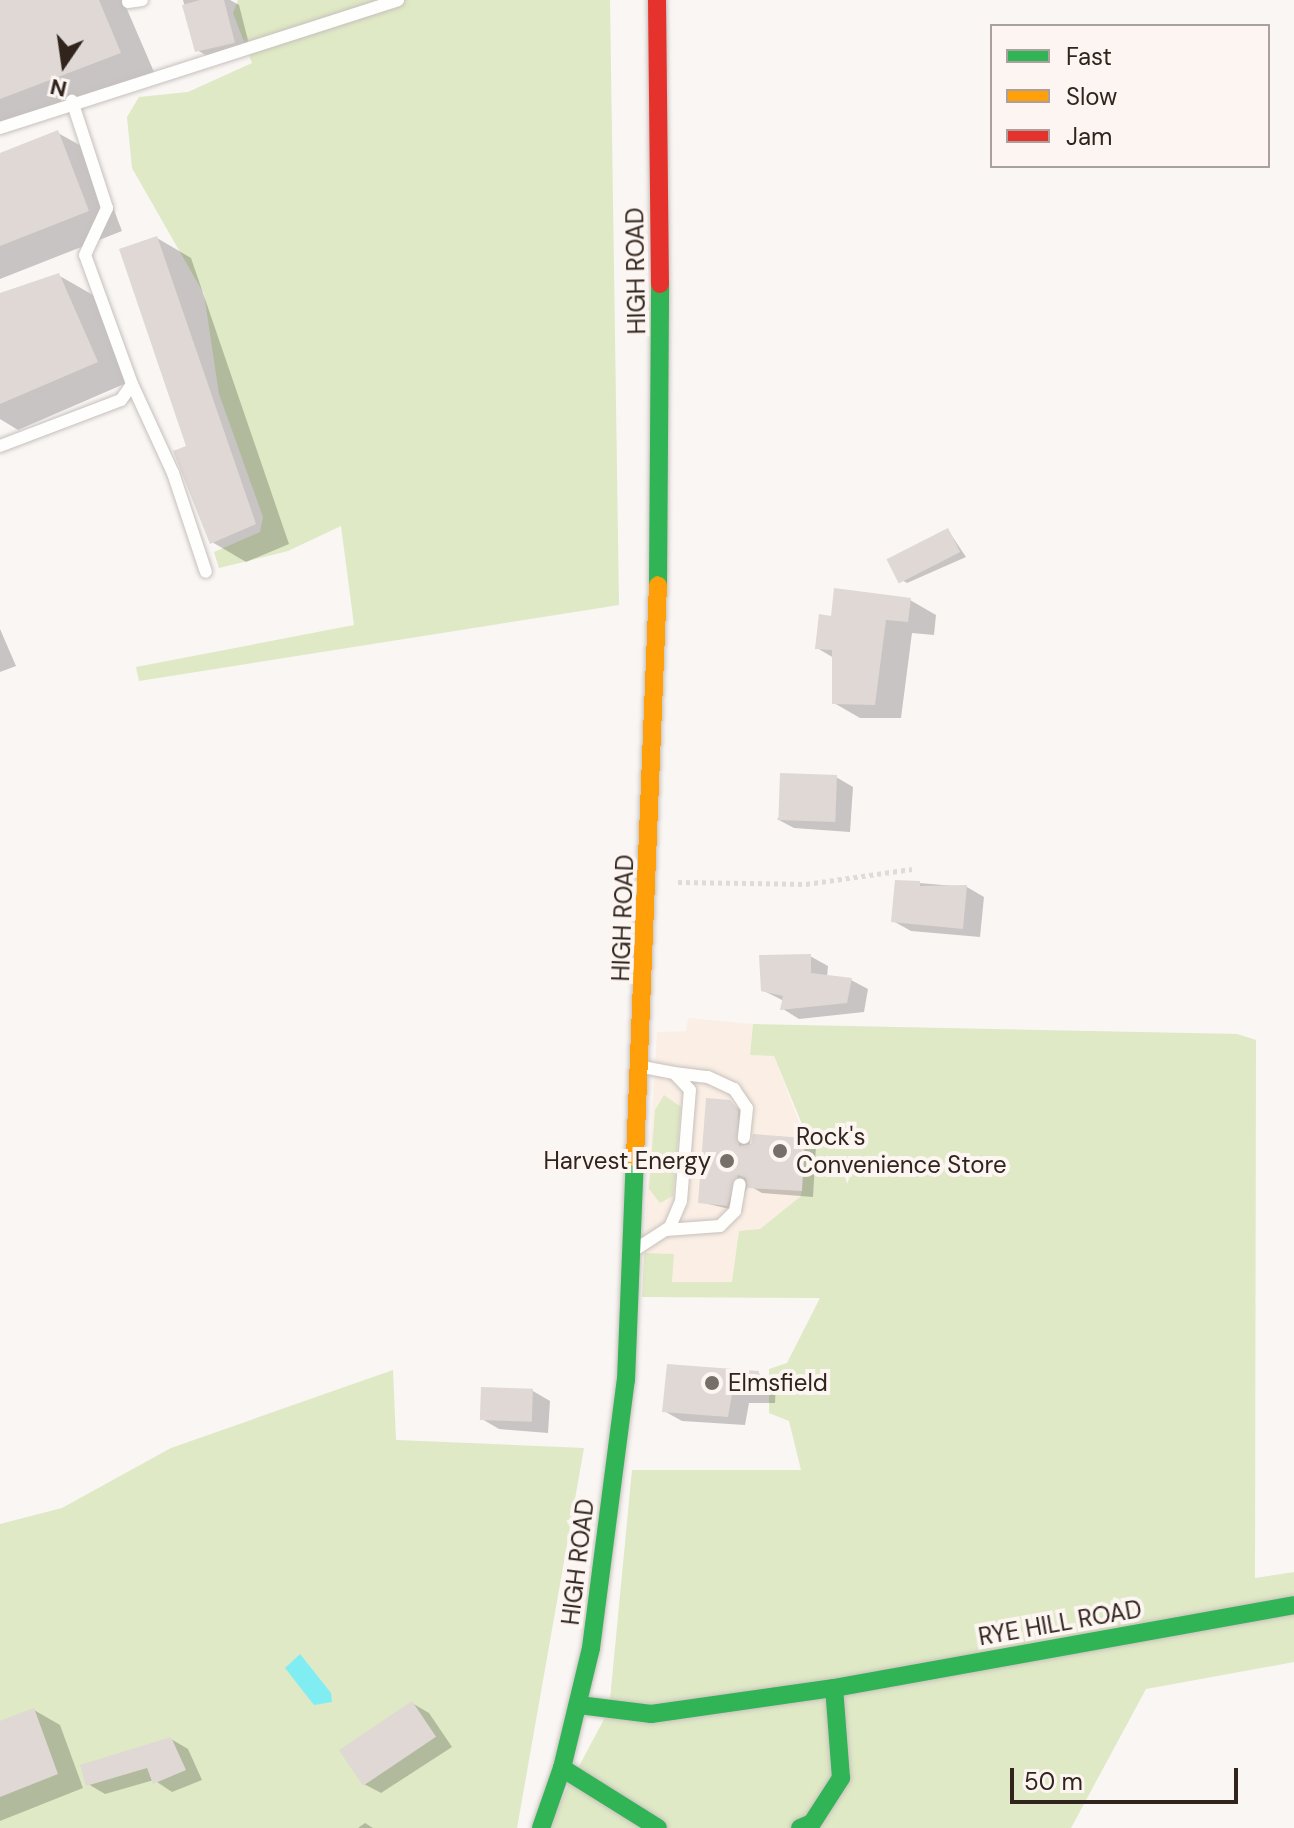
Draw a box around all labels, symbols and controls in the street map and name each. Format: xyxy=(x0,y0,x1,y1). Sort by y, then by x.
north arrow xyxy=(24,24,104,104)
legend xyxy=(990,24,1270,168)
text: Fast xyxy=(1066,41,1112,72)
text: N xyxy=(47,72,70,104)
text: Slow xyxy=(1066,81,1117,112)
text: Jam xyxy=(1066,121,1112,152)
street label: HIGH ROAD xyxy=(620,207,652,335)
street label: HIGH ROAD xyxy=(606,854,640,982)
place label: Rock's Convenience Store xyxy=(796,1123,1007,1179)
marker: Rock's Convenience Store xyxy=(771,1142,789,1160)
place label: Harvest Energy xyxy=(543,1147,711,1175)
marker: Harvest Energy xyxy=(718,1152,736,1170)
place label: Elmsfield xyxy=(728,1369,828,1397)
marker: Elmsfield xyxy=(703,1374,721,1392)
street label: HIGH ROAD xyxy=(556,1497,600,1627)
street label: RYE HILL ROAD xyxy=(976,1594,1144,1652)
scale bar xyxy=(1014,1752,1242,1802)
text: 50 m xyxy=(1024,1766,1083,1797)

